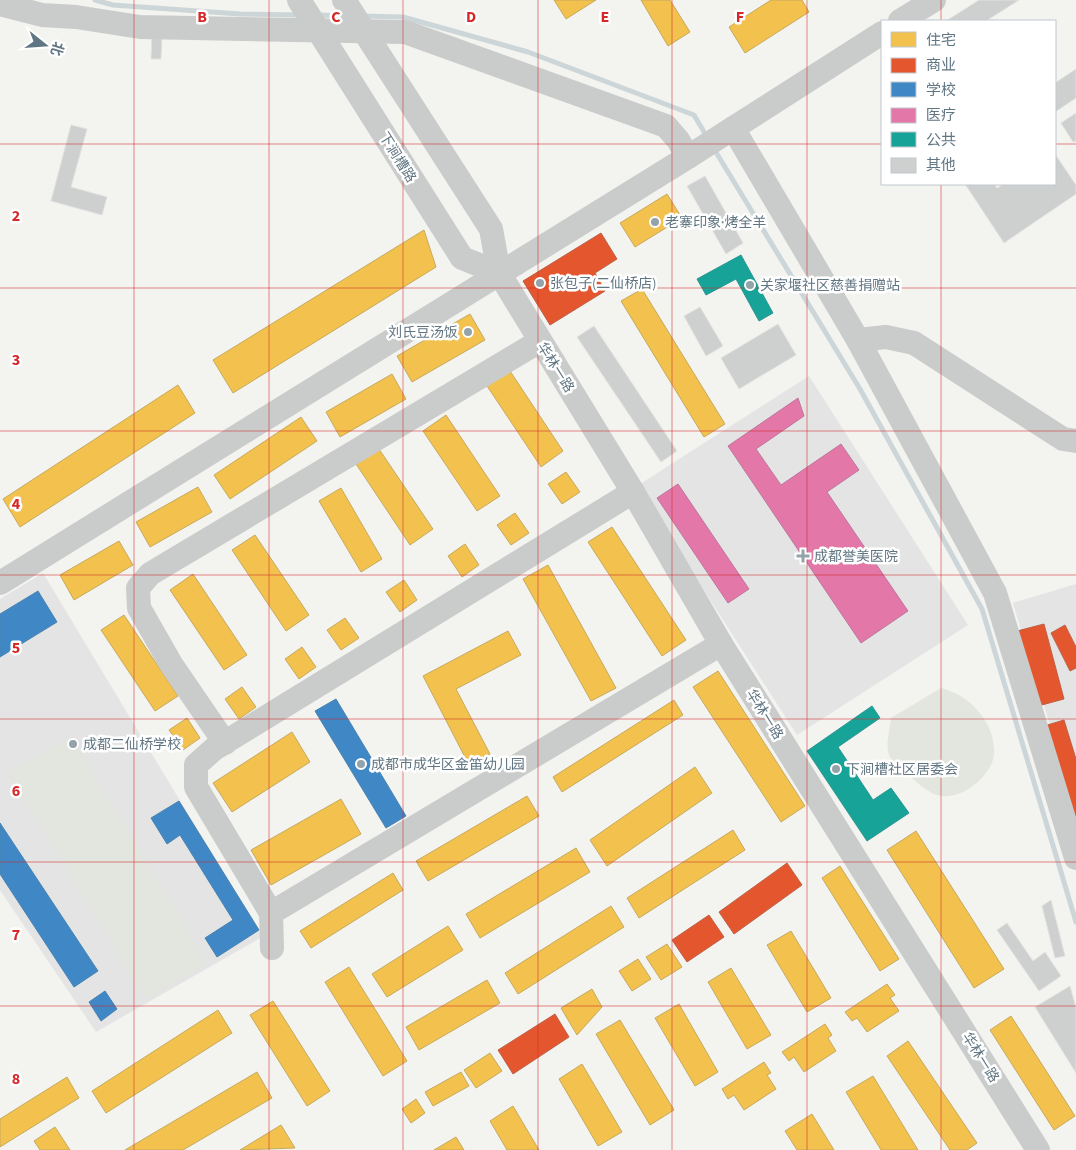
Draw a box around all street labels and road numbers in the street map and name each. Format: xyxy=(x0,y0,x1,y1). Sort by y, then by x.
street label: 下涧槽路 xyxy=(374,128,420,187)
street label: 华林一路 xyxy=(532,338,578,397)
street label: 华林一路 xyxy=(741,685,787,744)
street label: 华林一路 xyxy=(957,1028,1003,1087)

